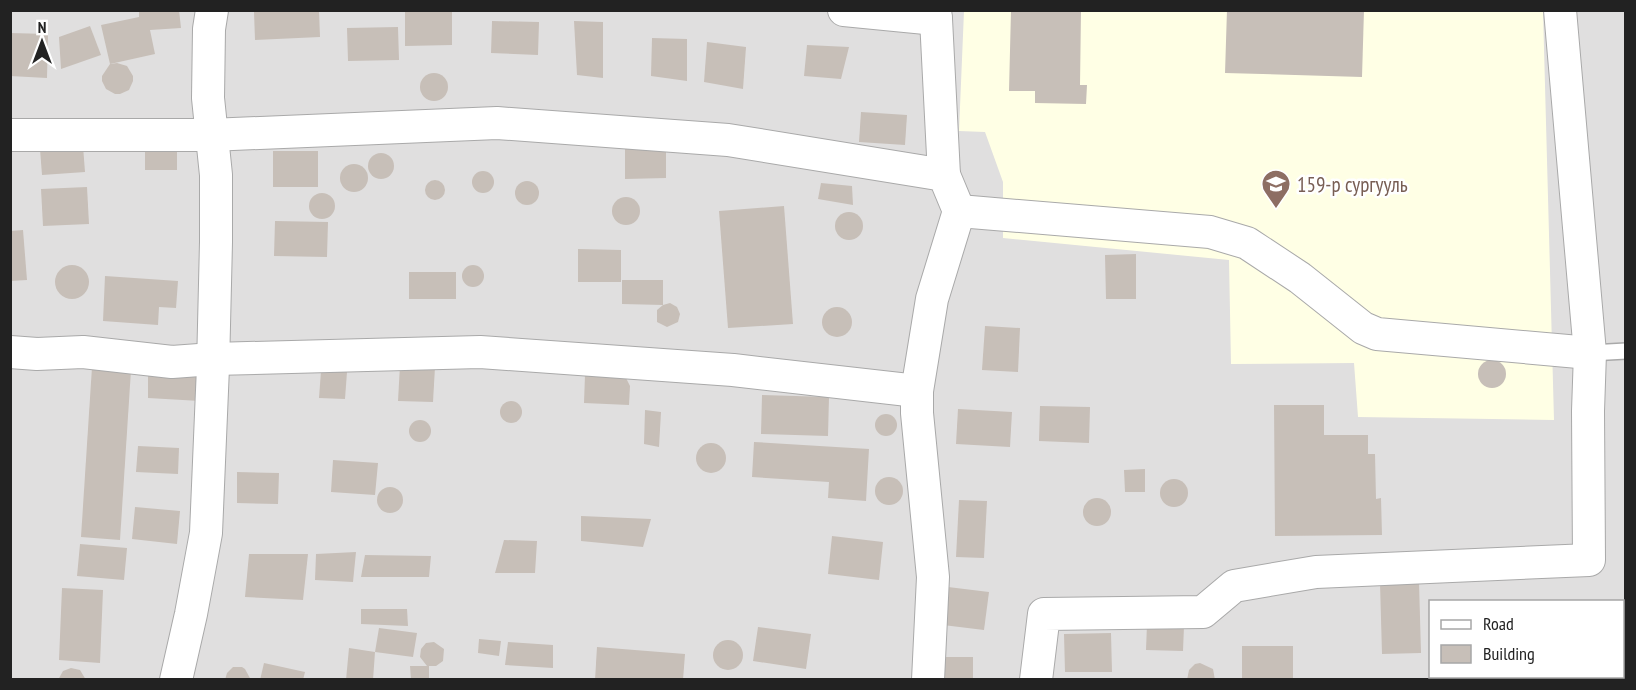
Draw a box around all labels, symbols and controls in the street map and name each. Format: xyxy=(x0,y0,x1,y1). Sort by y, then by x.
north arrow xyxy=(12,12,72,72)
text: N xyxy=(38,17,46,37)
school or university icon: 159-р сургууль xyxy=(1260,168,1292,210)
place label: 159-р сургууль xyxy=(1297,171,1408,198)
legend xyxy=(1429,600,1624,678)
text: Road xyxy=(1483,612,1514,635)
text: Building xyxy=(1483,642,1535,665)

